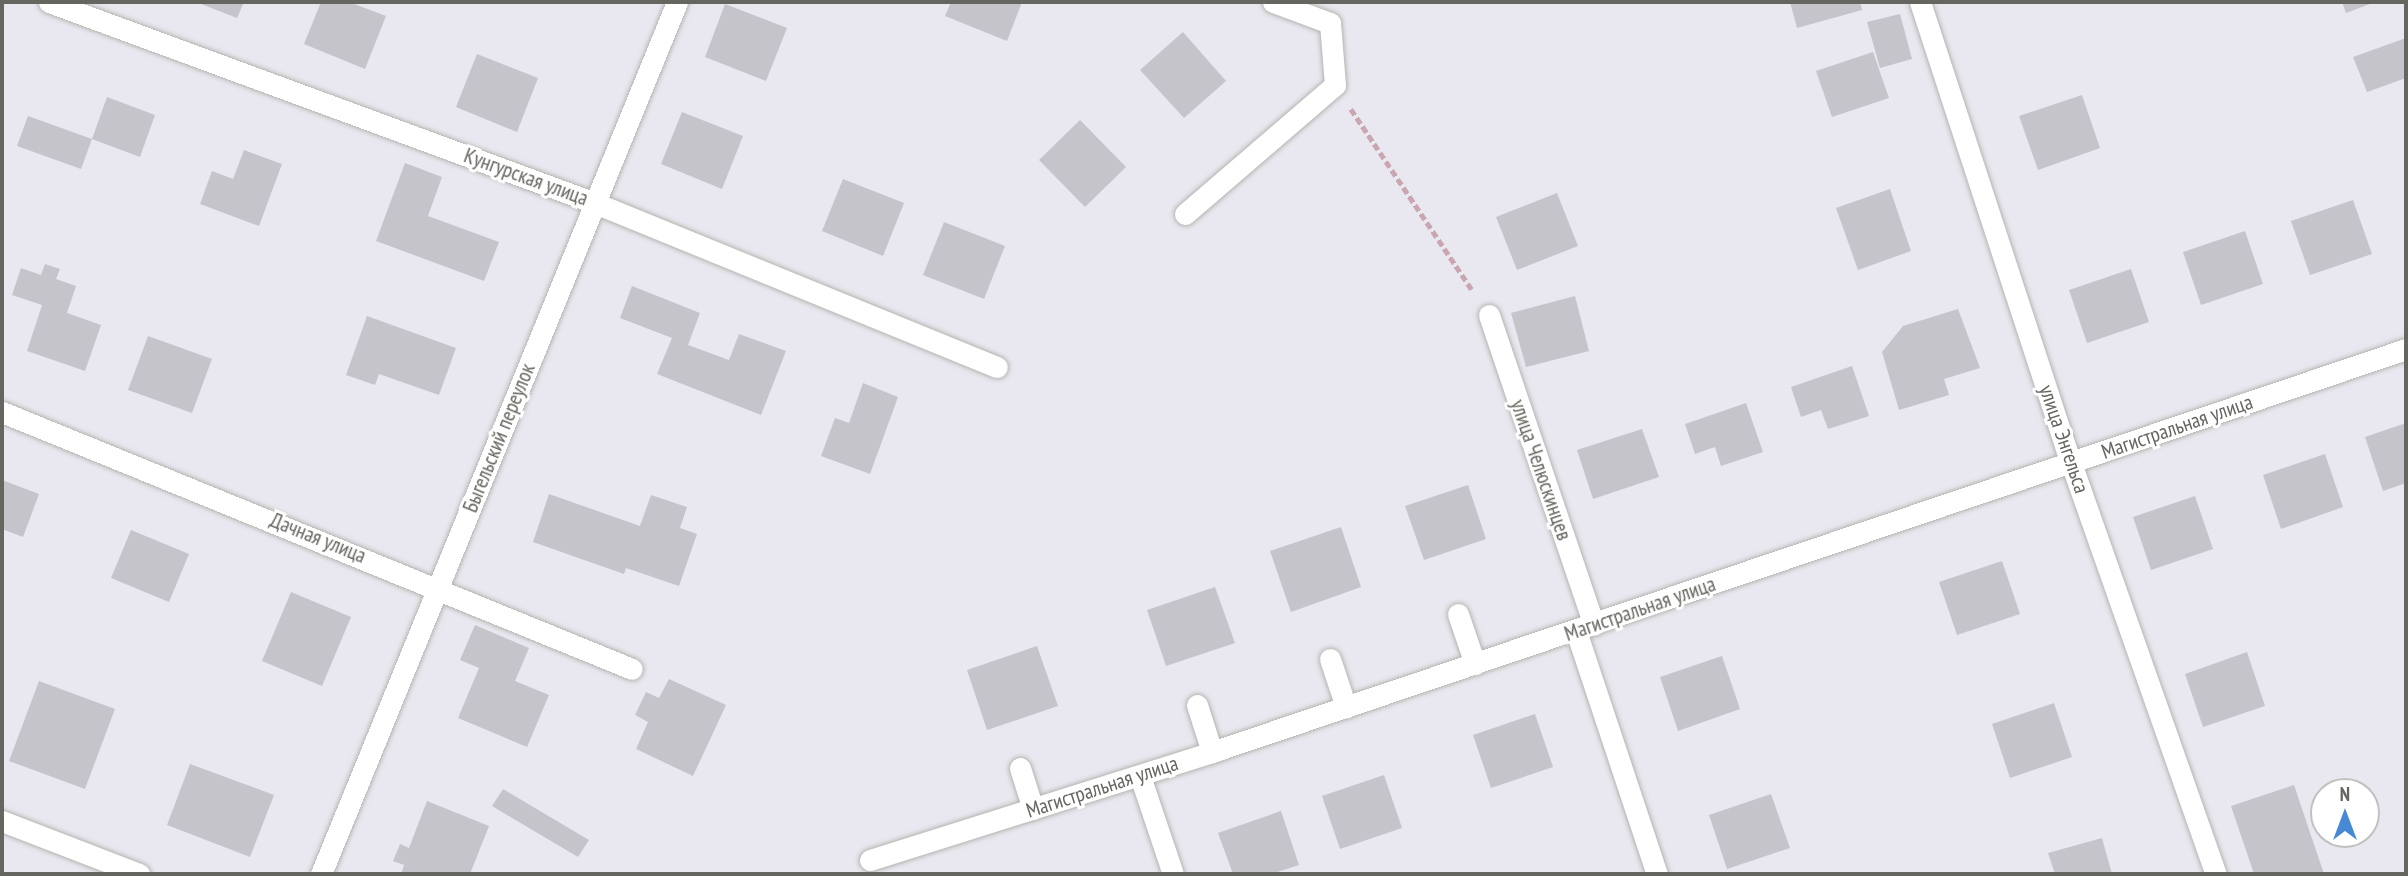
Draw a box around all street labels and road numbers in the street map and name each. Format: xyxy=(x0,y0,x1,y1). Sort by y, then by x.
street label: Кунгурская улица xyxy=(461,143,591,211)
street label: Быгельский переулок xyxy=(458,360,540,516)
street label: улица Энгельса xyxy=(2034,382,2094,496)
street label: Магистральная улица xyxy=(2098,389,2256,465)
street label: улица Челюскинцев xyxy=(1505,396,1577,544)
street label: Дачная улица xyxy=(266,507,370,569)
street label: Магистральная улица xyxy=(1561,571,1719,647)
street label: Магистральная улица xyxy=(1023,751,1181,823)

